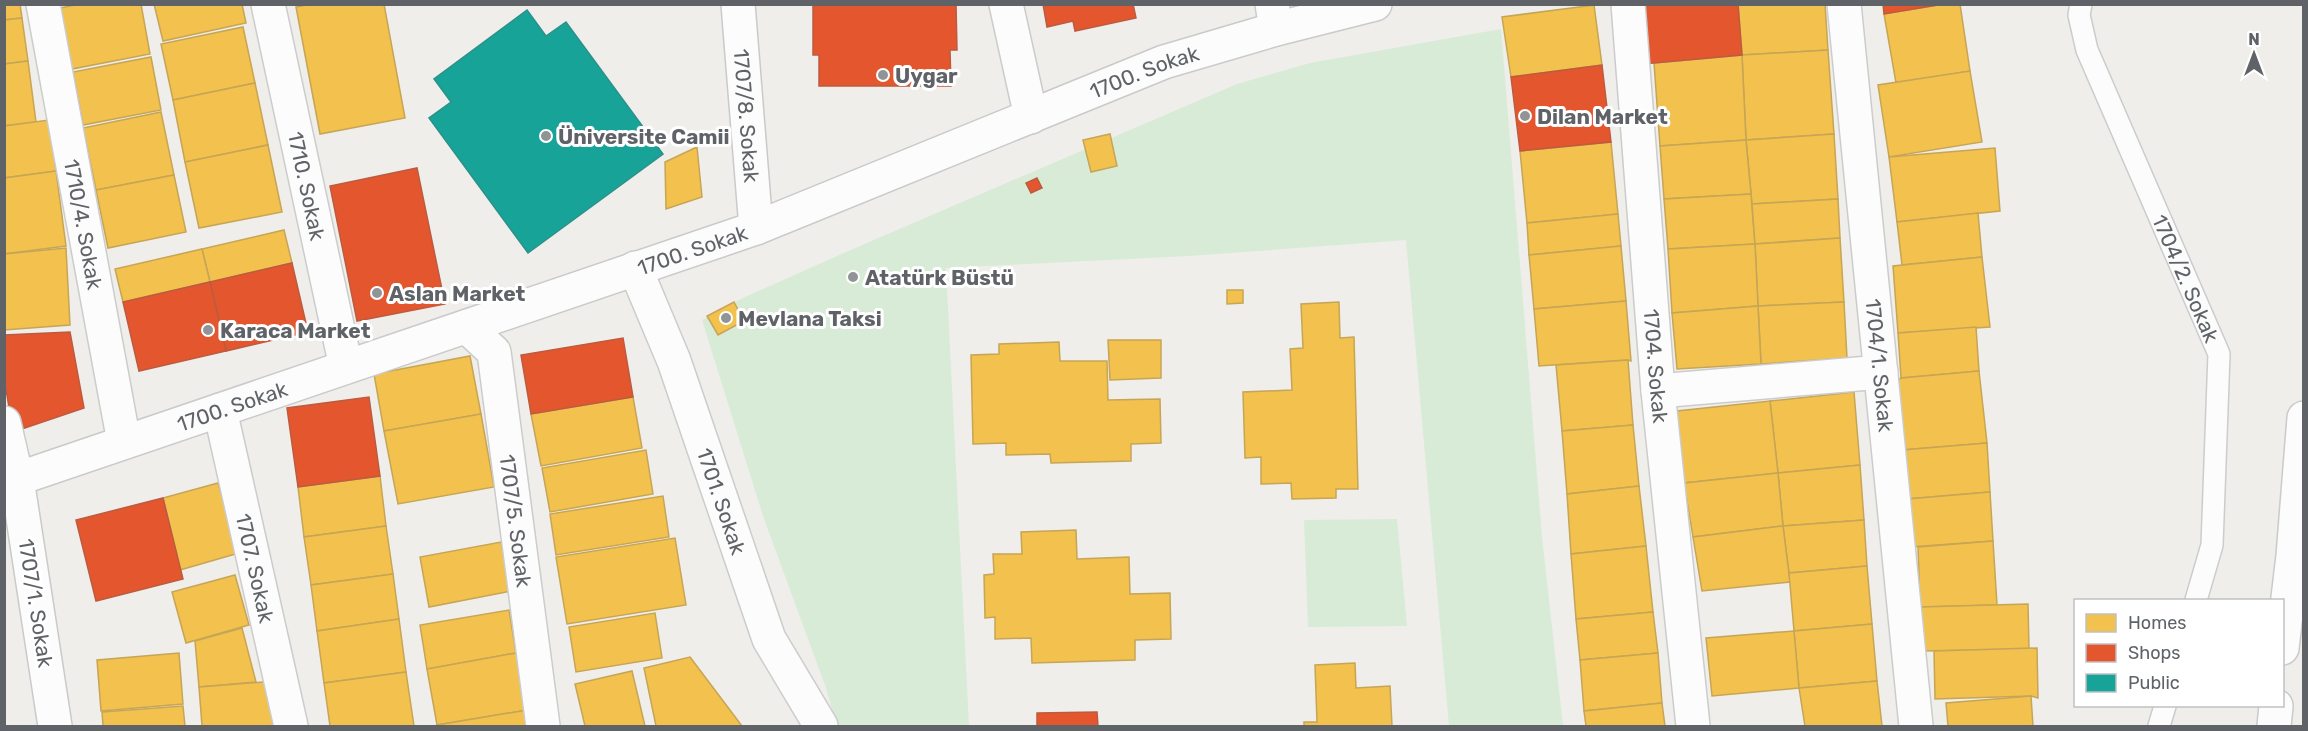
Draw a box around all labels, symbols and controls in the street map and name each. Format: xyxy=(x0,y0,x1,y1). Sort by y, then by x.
north arrow xyxy=(2224,24,2284,84)
text: N xyxy=(2248,30,2260,49)
street label: 1700. Sokak xyxy=(1086,40,1202,103)
street label: 1707/8. Sokak xyxy=(729,48,765,184)
place label: Uygar xyxy=(895,63,958,88)
marker: Uygar xyxy=(876,68,890,82)
place label: Dilan Market xyxy=(1537,104,1668,129)
marker: Dilan Market xyxy=(1518,109,1532,123)
place label: Üniversite Camii xyxy=(558,124,730,149)
street label: 1710. Sokak xyxy=(283,129,331,243)
marker: Üniversite Camii xyxy=(539,129,553,143)
street label: 1710/4. Sokak xyxy=(59,157,108,292)
street label: 1704/2. Sokak xyxy=(2147,211,2225,346)
street label: 1700. Sokak xyxy=(634,219,751,280)
place label: Atatürk Büstü xyxy=(865,265,1014,290)
marker: Atatürk Büstü xyxy=(846,270,860,284)
place label: Aslan Market xyxy=(389,281,526,306)
marker: Aslan Market xyxy=(370,286,384,300)
street label: 1704/1. Sokak xyxy=(1861,297,1899,433)
place label: Mevlana Taksi xyxy=(738,306,882,331)
street label: 1704. Sokak xyxy=(1639,308,1674,424)
marker: Mevlana Taksi xyxy=(719,311,733,325)
place label: Karaca Market xyxy=(220,318,371,343)
marker: Karaca Market xyxy=(201,323,215,337)
street label: 1700. Sokak xyxy=(174,376,291,436)
street label: 1701. Sokak xyxy=(692,445,752,558)
street label: 1707/5. Sokak xyxy=(495,453,537,589)
street label: 1707. Sokak xyxy=(231,511,280,625)
street label: 1707/1. Sokak xyxy=(13,537,59,669)
legend xyxy=(2074,599,2284,707)
text: Homes xyxy=(2128,612,2186,634)
text: Shops xyxy=(2128,642,2180,664)
text: Public xyxy=(2128,672,2180,694)

